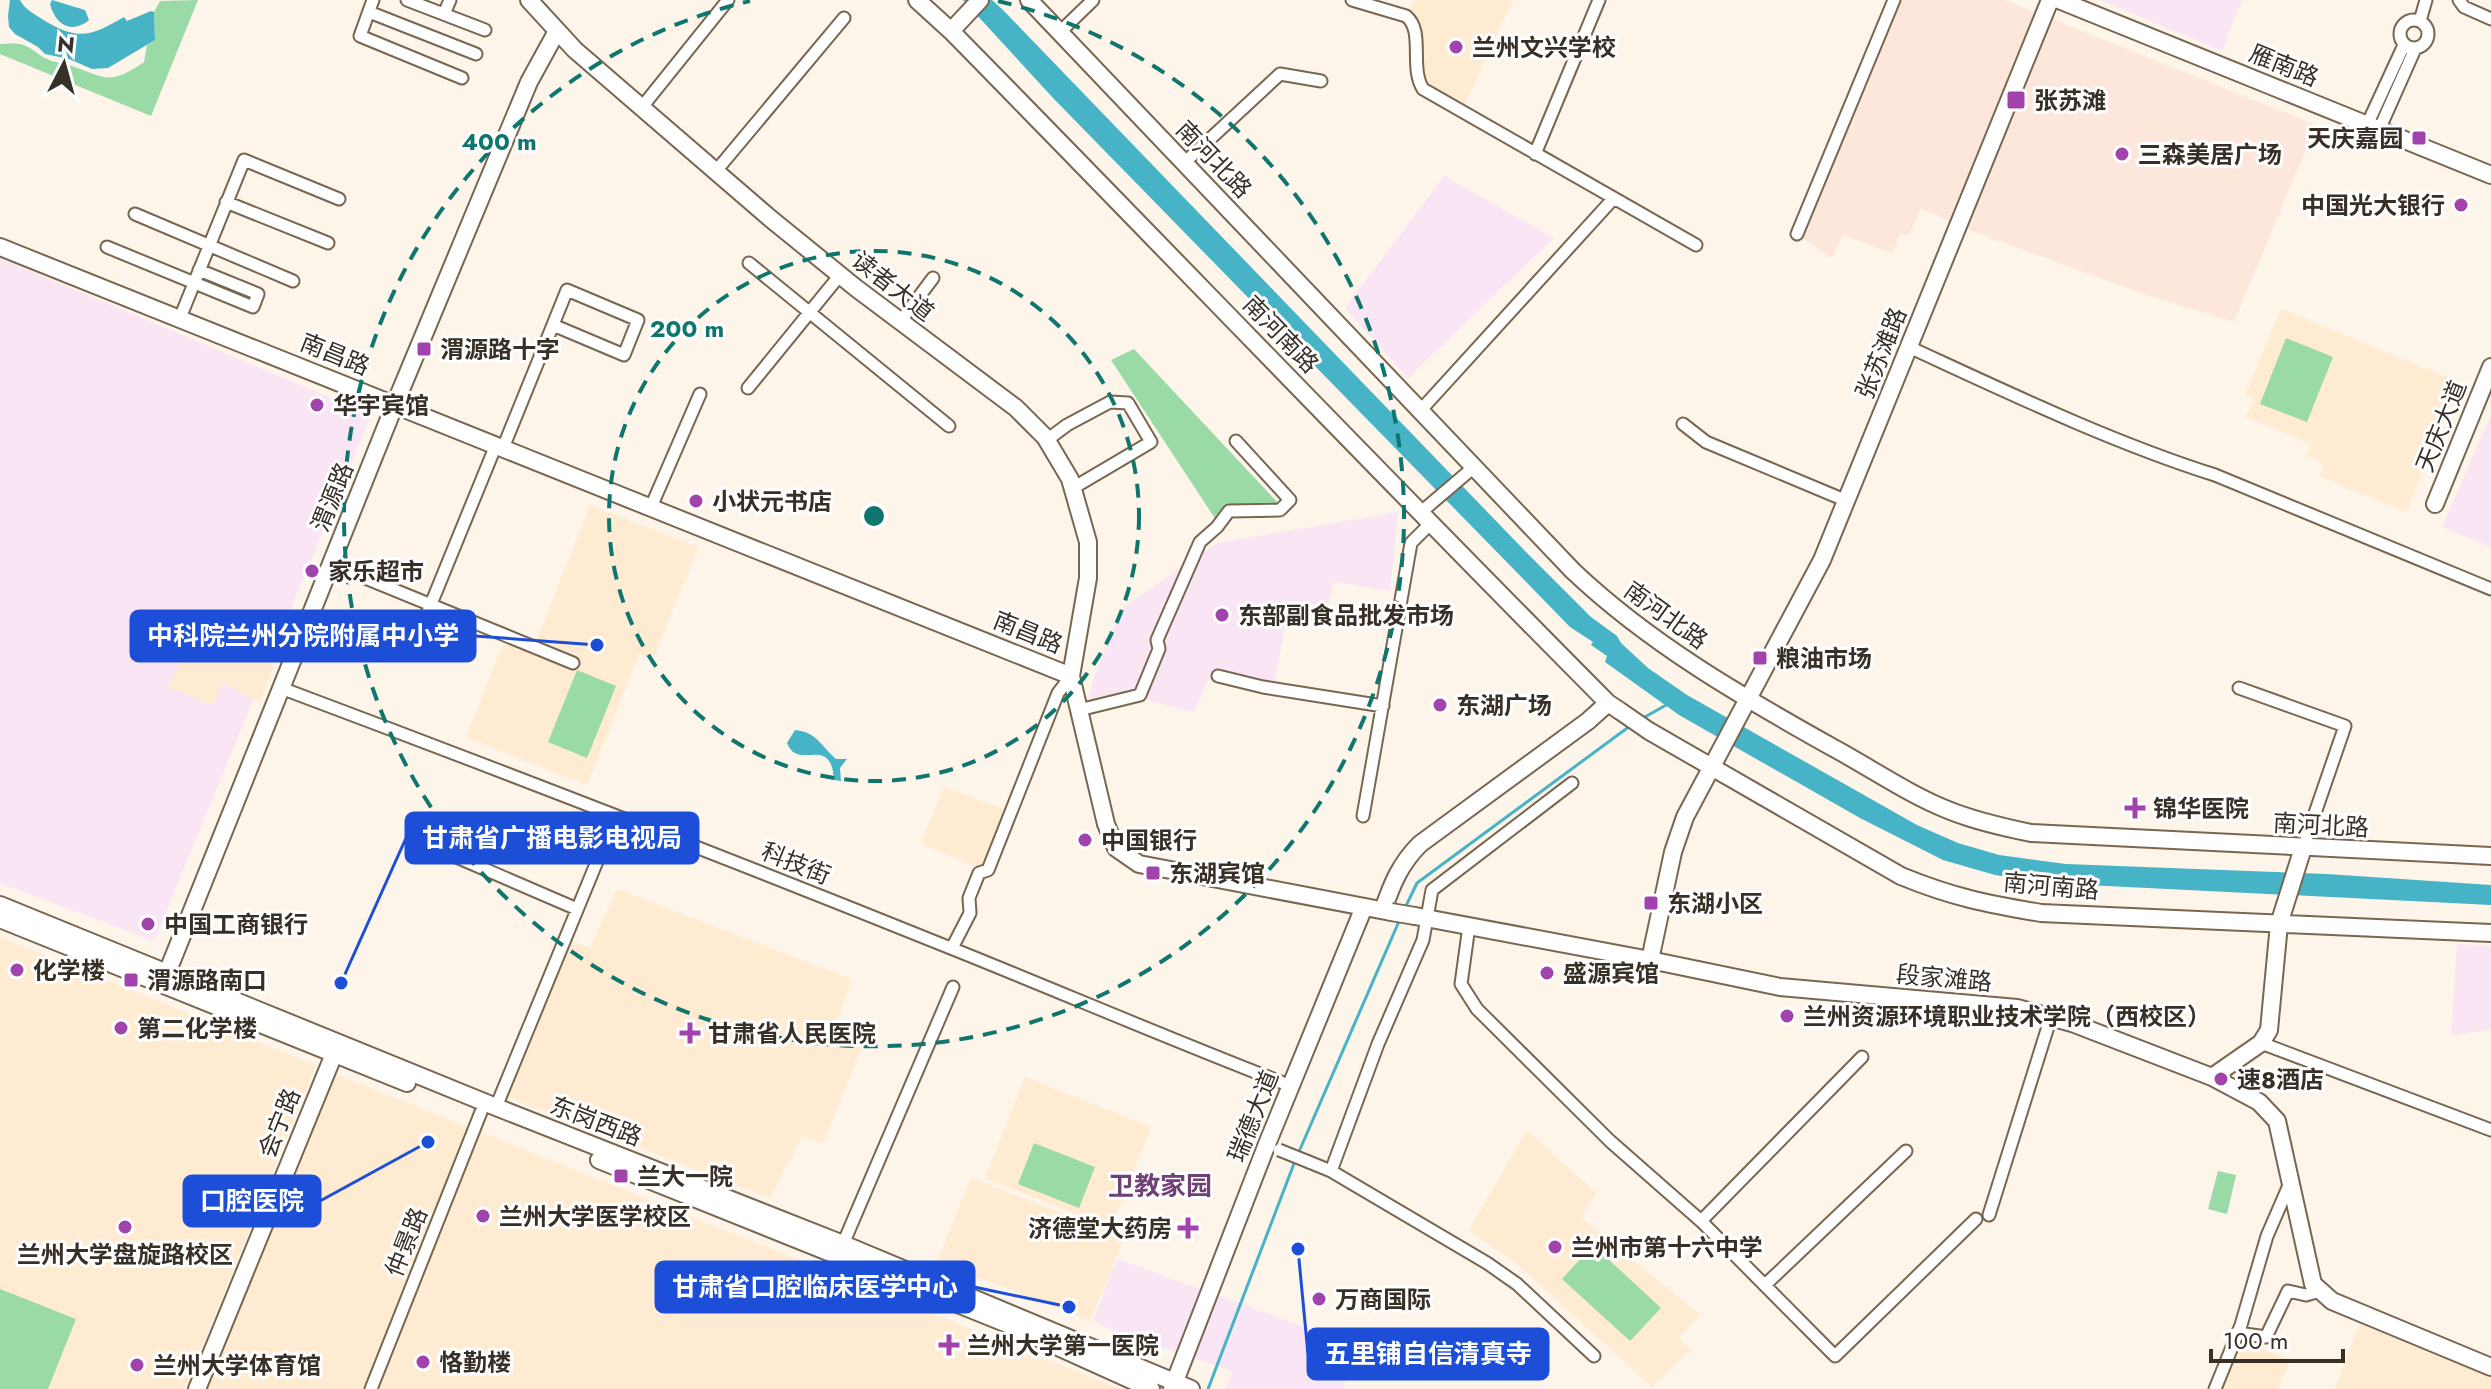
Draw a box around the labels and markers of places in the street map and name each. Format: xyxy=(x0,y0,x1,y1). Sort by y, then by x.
place label: 兰州文兴学校 xyxy=(1472,30,1616,65)
marker: 兰州文兴学校 xyxy=(1447,38,1465,56)
place label: 张苏滩 xyxy=(2034,83,2106,118)
marker: 张苏滩 xyxy=(2005,89,2027,111)
place label: 天庆嘉园 xyxy=(2307,121,2403,156)
marker: 天庆嘉园 xyxy=(2410,129,2428,147)
place label: 三森美居广场 xyxy=(2138,137,2282,172)
marker: 三森美居广场 xyxy=(2113,145,2131,163)
place label: 中国光大银行 xyxy=(2301,188,2445,223)
marker: 中国光大银行 xyxy=(2452,196,2470,214)
place label: 渭源路十字 xyxy=(440,332,560,367)
marker: 渭源路十字 xyxy=(415,340,433,358)
place label: 华宇宾馆 xyxy=(333,388,429,423)
marker: 华宇宾馆 xyxy=(308,396,326,414)
place label: 小状元书店 xyxy=(712,484,832,519)
marker: 小状元书店 xyxy=(687,492,705,510)
centre of rings xyxy=(860,502,888,530)
place label: 家乐超市 xyxy=(328,554,424,589)
marker: 家乐超市 xyxy=(303,562,321,580)
place label: 东部副食品批发市场 xyxy=(1238,598,1454,633)
marker: 东部副食品批发市场 xyxy=(1213,606,1231,624)
callout: 中科院兰州分院附属中小学 xyxy=(131,611,475,661)
place label: 粮油市场 xyxy=(1776,641,1872,676)
marker: 粮油市场 xyxy=(1751,649,1769,667)
place label: 东湖广场 xyxy=(1456,688,1552,723)
marker: 东湖广场 xyxy=(1431,696,1449,714)
place label: 锦华医院 xyxy=(2153,791,2249,826)
marker: 锦华医院 xyxy=(2124,797,2146,819)
callout: 甘肃省广播电影电视局 xyxy=(406,813,698,863)
place label: 中国银行 xyxy=(1101,823,1197,858)
marker: 中国银行 xyxy=(1076,831,1094,849)
place label: 东湖宾馆 xyxy=(1169,856,1265,891)
marker: 东湖宾馆 xyxy=(1144,864,1162,882)
place label: 东湖小区 xyxy=(1667,886,1763,921)
marker: 东湖小区 xyxy=(1642,894,1660,912)
place label: 中国工商银行 xyxy=(164,907,308,942)
marker: 中国工商银行 xyxy=(139,915,157,933)
place label: 化学楼 xyxy=(33,953,105,988)
place label: 盛源宾馆 xyxy=(1563,956,1659,991)
marker: 化学楼 xyxy=(8,961,26,979)
place label: 渭源路南口 xyxy=(147,963,267,998)
marker: 盛源宾馆 xyxy=(1538,964,1556,982)
marker: 渭源路南口 xyxy=(122,971,140,989)
place label: 兰州资源环境职业技术学院（西校区） xyxy=(1803,999,2211,1034)
marker: 兰州资源环境职业技术学院（西校区） xyxy=(1778,1007,1796,1025)
place label: 第二化学楼 xyxy=(137,1011,257,1046)
place label: 甘肃省人民医院 xyxy=(708,1016,876,1051)
marker: 第二化学楼 xyxy=(112,1019,130,1037)
marker: 甘肃省人民医院 xyxy=(679,1022,701,1044)
place label: 速8酒店 xyxy=(2237,1062,2324,1097)
marker: 速8酒店 xyxy=(2212,1070,2230,1088)
place label: 兰大一院 xyxy=(637,1159,733,1194)
marker: 兰大一院 xyxy=(612,1167,630,1185)
callout: 口腔医院 xyxy=(184,1176,320,1226)
place label: 兰州大学医学校区 xyxy=(499,1199,691,1234)
marker: 兰州大学医学校区 xyxy=(474,1207,492,1225)
place label: 济德堂大药房 xyxy=(1028,1211,1172,1246)
marker: 兰州大学盘旋路校区 xyxy=(116,1218,134,1236)
marker: 济德堂大药房 xyxy=(1179,1219,1197,1237)
place label: 兰州市第十六中学 xyxy=(1571,1230,1763,1265)
place label: 兰州大学盘旋路校区 xyxy=(17,1237,233,1272)
marker: 兰州市第十六中学 xyxy=(1546,1238,1564,1256)
callout: 甘肃省口腔临床医学中心 xyxy=(656,1262,974,1312)
place label: 万商国际 xyxy=(1335,1282,1431,1317)
marker: 万商国际 xyxy=(1310,1290,1328,1308)
place label: 兰州大学第一医院 xyxy=(967,1328,1159,1363)
callout: 五里铺自信清真寺 xyxy=(1308,1329,1548,1379)
marker: 兰州大学第一医院 xyxy=(938,1334,960,1356)
place label: 恪勤楼 xyxy=(439,1345,511,1380)
place label: 兰州大学体育馆 xyxy=(153,1348,321,1383)
marker: 恪勤楼 xyxy=(414,1353,432,1371)
marker: 兰州大学体育馆 xyxy=(128,1356,146,1374)

